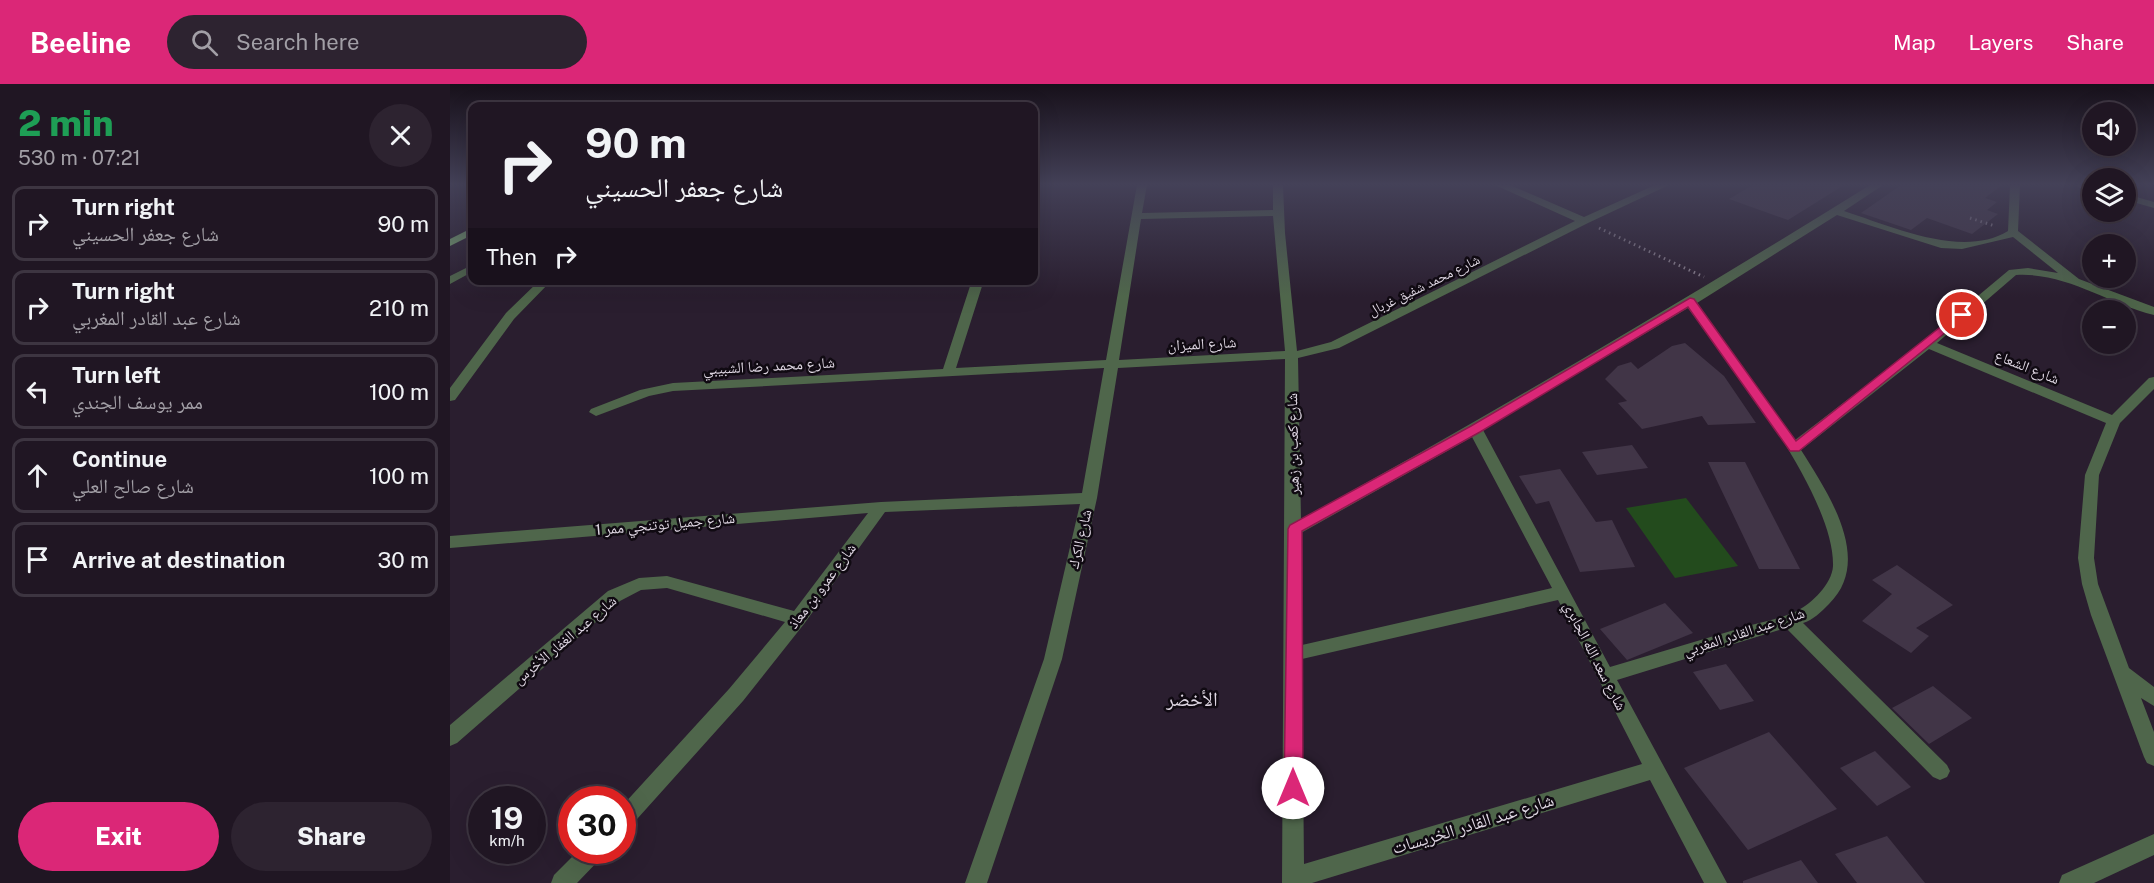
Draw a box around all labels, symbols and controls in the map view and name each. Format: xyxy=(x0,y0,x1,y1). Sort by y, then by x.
search box xyxy=(167,15,587,69)
text: Beeline xyxy=(30,26,131,59)
icon: search xyxy=(188,26,221,59)
text: Search here xyxy=(236,29,360,55)
text: Map xyxy=(1893,30,1936,55)
text: Layers xyxy=(1969,30,2033,55)
text: Share xyxy=(2066,30,2124,55)
text: 2 min xyxy=(18,102,114,144)
map controls xyxy=(2082,102,2136,354)
button: sound xyxy=(2082,102,2136,156)
button: close xyxy=(369,104,432,167)
text: 90 m xyxy=(585,118,687,167)
icon: right xyxy=(486,126,564,204)
text: 530 m · 07:21 xyxy=(18,146,141,170)
button: layers xyxy=(2082,168,2136,222)
text: شارع جعفر الحسيني xyxy=(585,171,783,203)
text: Turn right xyxy=(72,194,175,220)
icon: right xyxy=(21,207,54,240)
text: 90 m xyxy=(378,211,429,237)
text: شارع جعفر الحسيني xyxy=(72,222,219,246)
button: + xyxy=(2082,234,2136,288)
icon: right xyxy=(549,240,582,273)
text: Then xyxy=(486,244,537,270)
street label: شارع محمد شفيق غربال xyxy=(1366,251,1483,321)
text: Turn right xyxy=(72,278,175,304)
pin xyxy=(1936,289,1987,340)
icon: right xyxy=(21,291,54,324)
text: 210 m xyxy=(369,295,429,321)
icon: arrive xyxy=(1945,298,1978,331)
button: − xyxy=(2082,300,2136,354)
text: شارع عبد القادر المغربي xyxy=(72,306,241,330)
street label: شارع الميزان xyxy=(1167,333,1237,356)
street label: شارع الشعاع xyxy=(1992,346,2062,389)
street label: شارع محمد رضا الشبيبي xyxy=(703,354,836,381)
text: Turn left xyxy=(72,362,161,388)
icon: left xyxy=(21,375,54,408)
text: 100 m xyxy=(369,379,429,405)
text: ممر يوسف الجندي xyxy=(72,390,203,414)
street label: شارع كعب بن زهير xyxy=(1283,393,1304,496)
text: Continue xyxy=(72,446,167,472)
icon: ahead xyxy=(21,459,54,492)
text: 100 m xyxy=(369,463,429,489)
text: شارع صالح العلي xyxy=(72,474,194,498)
street label: شارع الكرك xyxy=(1064,508,1097,571)
street label: شارع جميل توتنجي ممر 1 xyxy=(594,509,736,542)
street label: شارع عمرو بن معاذ xyxy=(784,540,861,633)
icon: arrive xyxy=(21,543,54,576)
text: Arrive at destination xyxy=(72,547,285,573)
text: 30 m xyxy=(377,547,429,573)
street label: شارع عبد الغفار الأخرس xyxy=(510,592,621,689)
street label: شارع سعد الله الجابري xyxy=(1557,599,1630,715)
street label: شارع عبد القادر المغربي xyxy=(1681,604,1808,663)
district label: الأخضر xyxy=(1165,687,1218,711)
position arrow xyxy=(1261,756,1325,820)
speed limit sign: 30 xyxy=(558,786,636,864)
street label: شارع عبد القادر الخريسات xyxy=(1389,789,1557,859)
text: 19 xyxy=(491,800,523,836)
button: Exit xyxy=(18,802,219,871)
button: Share xyxy=(231,802,432,871)
text: km/h xyxy=(489,832,525,849)

